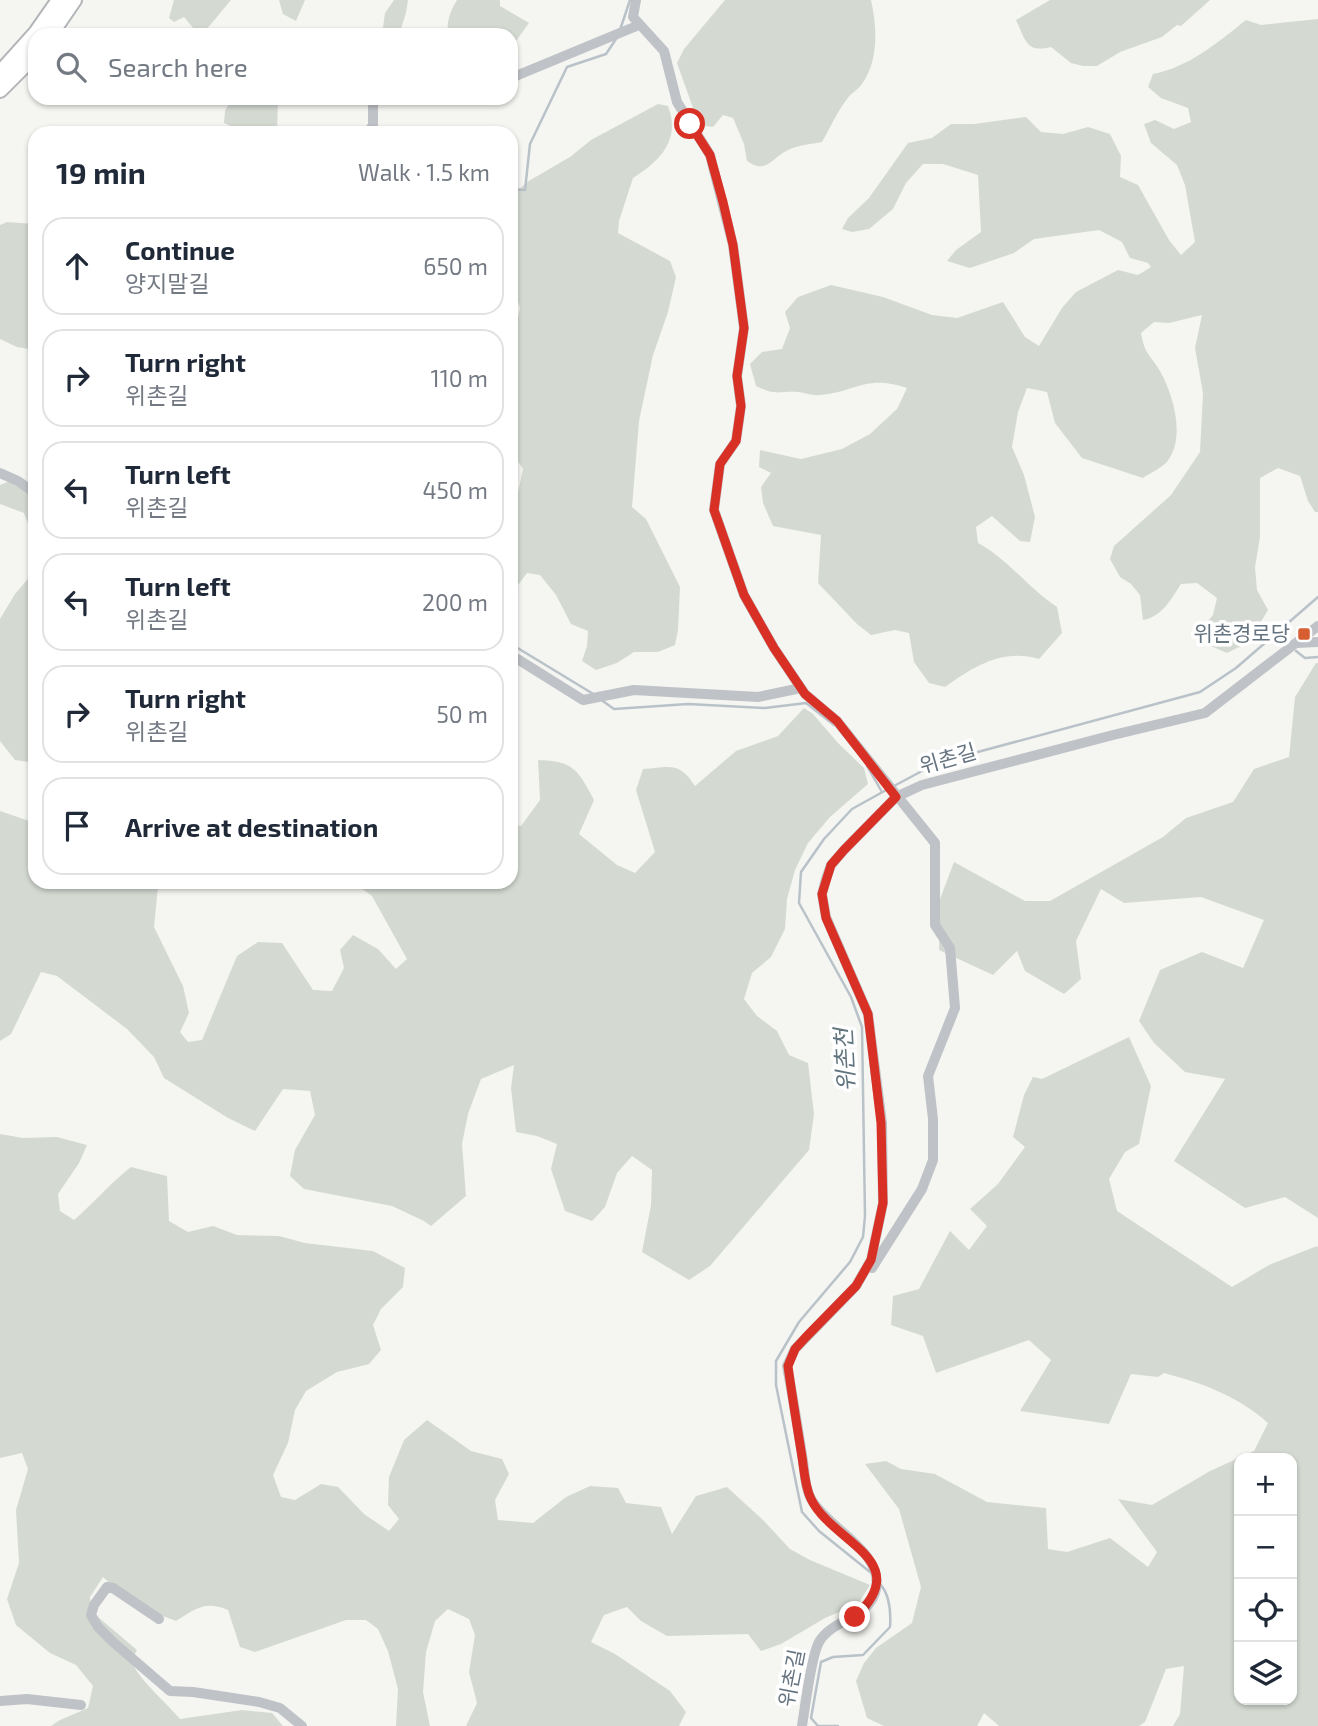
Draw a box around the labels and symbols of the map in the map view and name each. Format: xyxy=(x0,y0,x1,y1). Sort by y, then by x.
route start xyxy=(674,108,705,139)
place label: 위촌경로당 xyxy=(1193,620,1290,645)
marker: 위촌경로당 xyxy=(1296,626,1312,642)
street label: 위촌길 xyxy=(916,738,979,778)
water label: 위촌천 xyxy=(828,1025,860,1092)
route end xyxy=(839,1601,870,1632)
street label: 위촌길 xyxy=(773,1647,808,1709)

